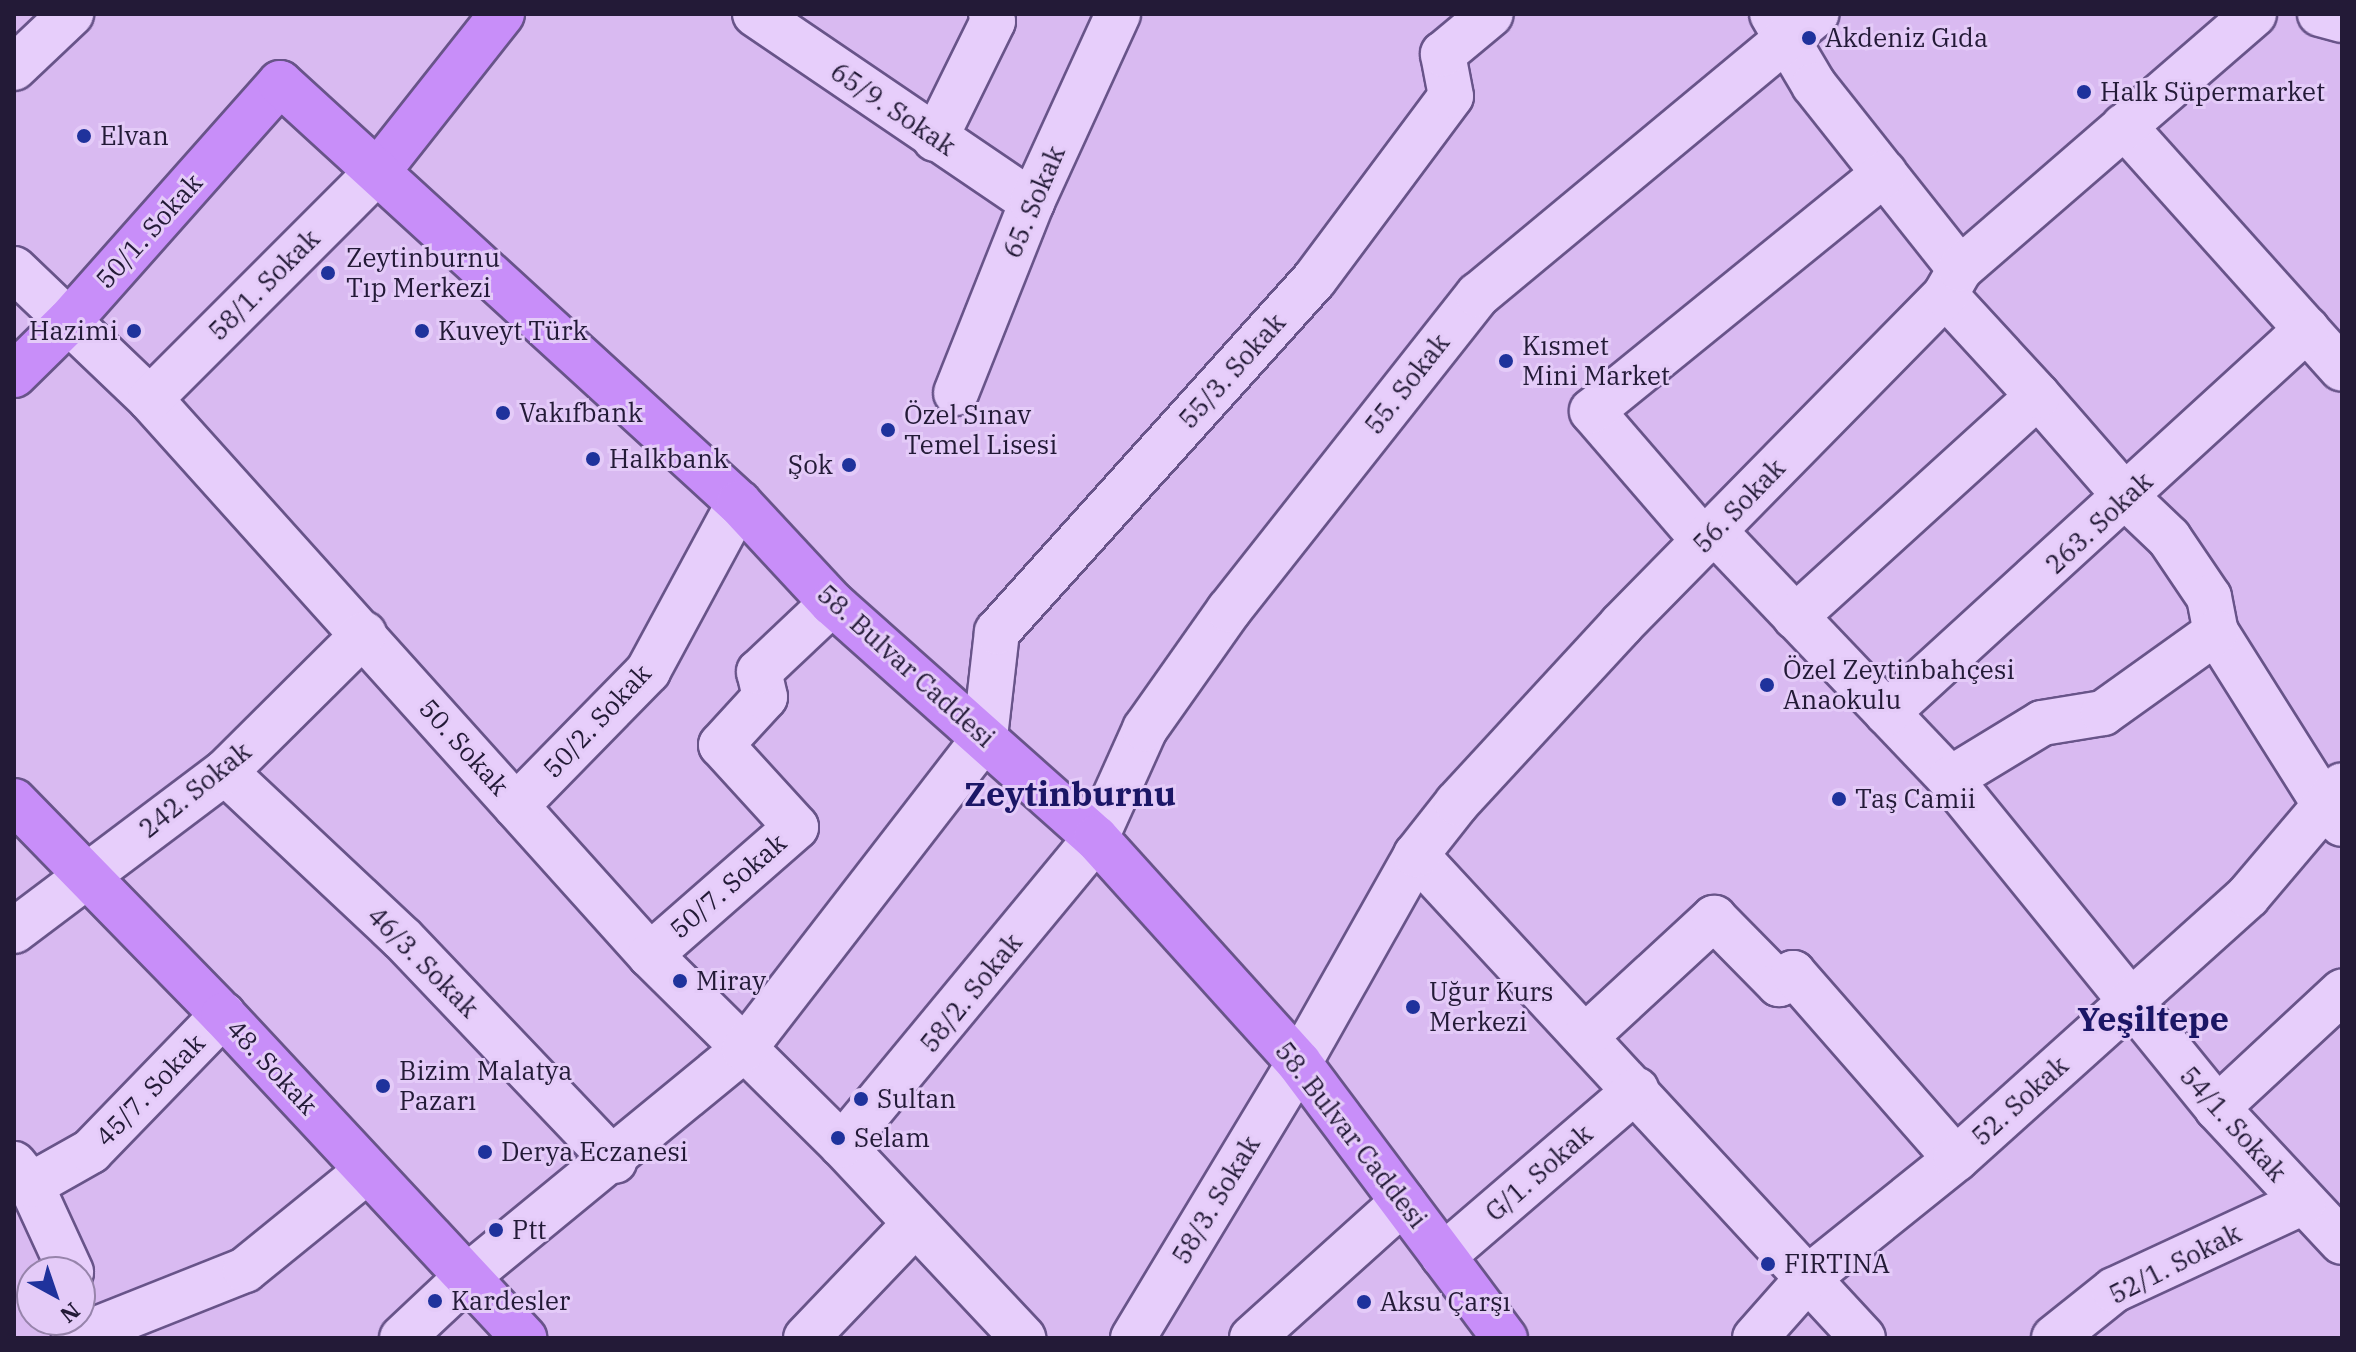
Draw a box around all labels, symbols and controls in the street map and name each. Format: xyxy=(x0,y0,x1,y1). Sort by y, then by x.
place label: Akdeniz Gıda xyxy=(1825,22,1988,54)
marker: Akdeniz Gıda xyxy=(1800,29,1818,47)
street label: 65/9. Sokak xyxy=(825,56,961,162)
place label: Halk Süpermarket xyxy=(2100,76,2325,108)
marker: Halk Süpermarket xyxy=(2075,83,2093,101)
place label: Elvan xyxy=(100,120,169,152)
marker: Elvan xyxy=(75,127,93,145)
street label: 65. Sokak xyxy=(996,141,1072,263)
street label: 50/1. Sokak xyxy=(89,167,209,295)
street label: 58/1. Sokak xyxy=(202,223,326,347)
place label: Zeytinburnu Tıp Merkezi xyxy=(346,242,500,304)
marker: Zeytinburnu Tıp Merkezi xyxy=(317,262,339,284)
street label: 55/3. Sokak xyxy=(1172,307,1292,435)
place label: Hazimi xyxy=(29,315,118,347)
place label: Kuveyt Türk xyxy=(438,315,588,347)
marker: Hazimi xyxy=(125,322,143,340)
marker: Kuveyt Türk xyxy=(413,322,431,340)
street label: 55. Sokak xyxy=(1358,328,1456,440)
place label: Kısmet Mini Market xyxy=(1522,330,1670,392)
marker: Kısmet Mini Market xyxy=(1497,352,1515,370)
place label: Vakıfbank xyxy=(519,397,643,429)
place label: Özel Sınav Temel Lisesi xyxy=(904,399,1057,460)
marker: Vakıfbank xyxy=(494,404,512,422)
marker: Özel Sınav Temel Lisesi xyxy=(879,421,897,439)
place label: Halkbank xyxy=(609,443,728,475)
place label: Şok xyxy=(788,449,833,481)
marker: Halkbank xyxy=(584,450,602,468)
street label: 56. Sokak xyxy=(1687,452,1791,560)
marker: Şok xyxy=(840,456,858,474)
street label: 263. Sokak xyxy=(2039,466,2159,580)
street label: 58. Bulvar Caddesi xyxy=(811,578,1001,754)
place label: Özel Zeytinbahçesi Anaokulu xyxy=(1783,654,2015,716)
street label: 50/2. Sokak xyxy=(537,658,657,784)
marker: Özel Zeytinbahçesi Anaokulu xyxy=(1758,676,1776,694)
street label: 50. Sokak xyxy=(413,692,515,802)
street label: 242. Sokak xyxy=(133,736,257,844)
district label: Zeytinburnu xyxy=(964,774,1176,814)
place label: Taş Camii xyxy=(1855,783,1976,815)
marker: Taş Camii xyxy=(1830,790,1848,808)
street label: 50/7. Sokak xyxy=(663,827,793,945)
street label: 46/3. Sokak xyxy=(361,900,485,1024)
street label: 58/2. Sokak xyxy=(914,927,1028,1059)
place label: Miray xyxy=(696,965,766,997)
marker: Miray xyxy=(671,972,689,990)
place label: Uğur Kurs Merkezi xyxy=(1429,976,1553,1038)
marker: Uğur Kurs Merkezi xyxy=(1404,998,1422,1016)
district label: Yeşiltepe xyxy=(2077,999,2229,1039)
street label: 48. Sokak xyxy=(220,1013,324,1121)
street label: 45/7. Sokak xyxy=(89,1027,211,1153)
street label: 58. Bulvar Caddesi xyxy=(1269,1036,1433,1234)
street label: 52. Sokak xyxy=(1965,1050,2075,1152)
place label: Bizim Malatya Pazarı xyxy=(399,1055,572,1116)
street label: 54/1. Sokak xyxy=(2173,1060,2293,1188)
marker: Bizim Malatya Pazarı xyxy=(374,1077,392,1095)
place label: Sultan xyxy=(877,1083,956,1115)
marker: Sultan xyxy=(852,1090,870,1108)
street label: G/1. Sokak xyxy=(1479,1118,1599,1228)
place label: Selam xyxy=(854,1122,930,1154)
marker: Selam xyxy=(829,1129,847,1147)
street label: 58/3. Sokak xyxy=(1166,1130,1266,1270)
place label: Derya Eczanesi xyxy=(501,1136,688,1168)
marker: Derya Eczanesi xyxy=(476,1143,494,1161)
place label: Ptt xyxy=(512,1214,546,1246)
street label: 52/1. Sokak xyxy=(2104,1217,2246,1311)
marker: Ptt xyxy=(487,1221,505,1239)
place label: FIRTINA xyxy=(1784,1248,1890,1280)
marker: FIRTINA xyxy=(1759,1255,1777,1273)
north arrow xyxy=(16,1256,96,1336)
place label: Kardesler xyxy=(451,1285,570,1317)
place label: Aksu Çarşı xyxy=(1380,1286,1511,1318)
marker: Kardesler xyxy=(426,1292,444,1310)
marker: Aksu Çarşı xyxy=(1355,1293,1373,1311)
text: N xyxy=(54,1297,86,1330)

